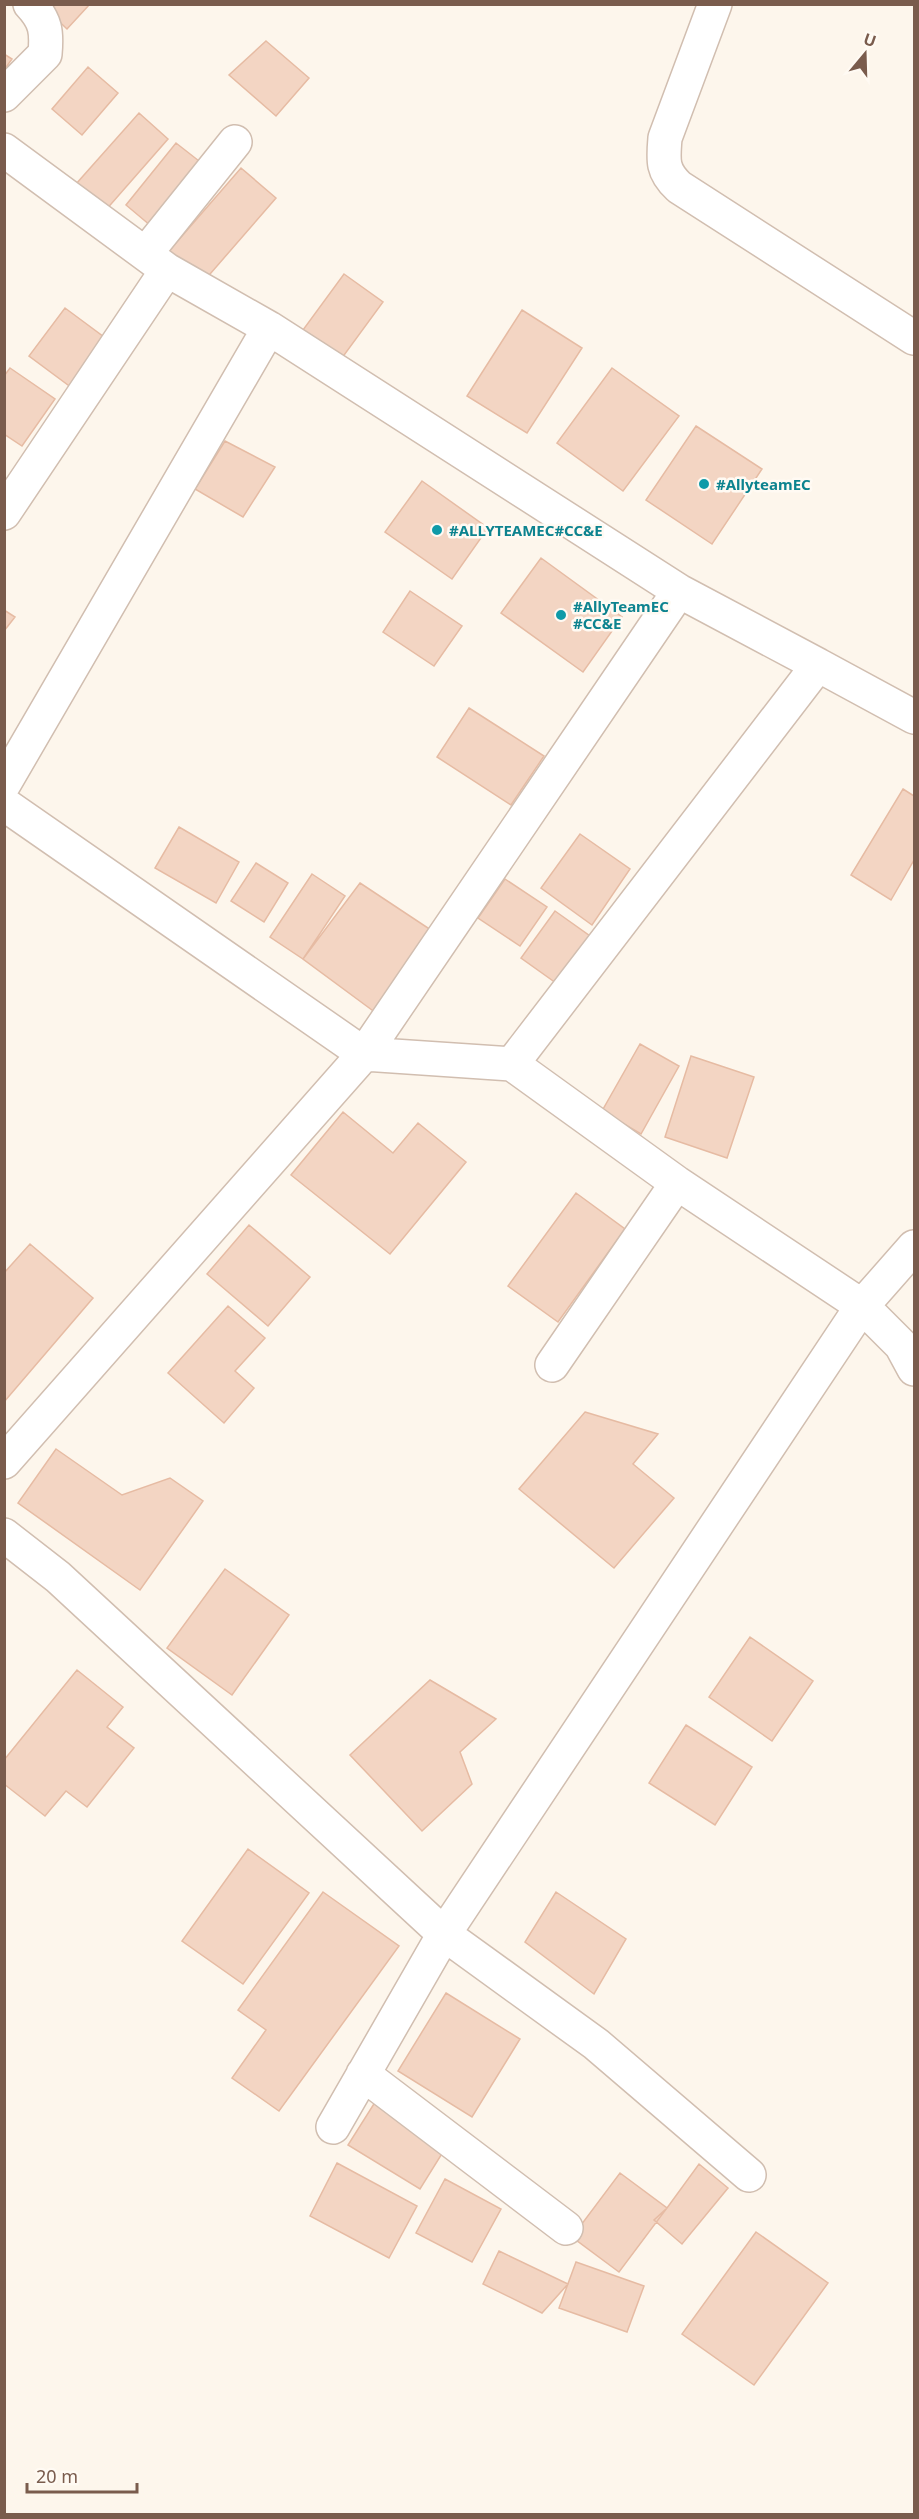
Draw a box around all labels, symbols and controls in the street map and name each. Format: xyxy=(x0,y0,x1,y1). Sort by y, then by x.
north arrow xyxy=(835,24,895,84)
text: U xyxy=(861,27,879,52)
place label: #AllyteamEC xyxy=(716,474,811,494)
marker: #AllyteamEC xyxy=(697,477,711,491)
place label: #ALLYTEAMEC#CC&E xyxy=(449,520,603,540)
marker: #ALLYTEAMEC#CC&E xyxy=(430,523,444,537)
place label: #AllyTeamEC #CC&E xyxy=(573,596,669,633)
marker: #AllyTeamEC #CC&E xyxy=(554,608,568,622)
scale bar xyxy=(27,2456,136,2494)
text: 20 m xyxy=(36,2464,78,2488)

